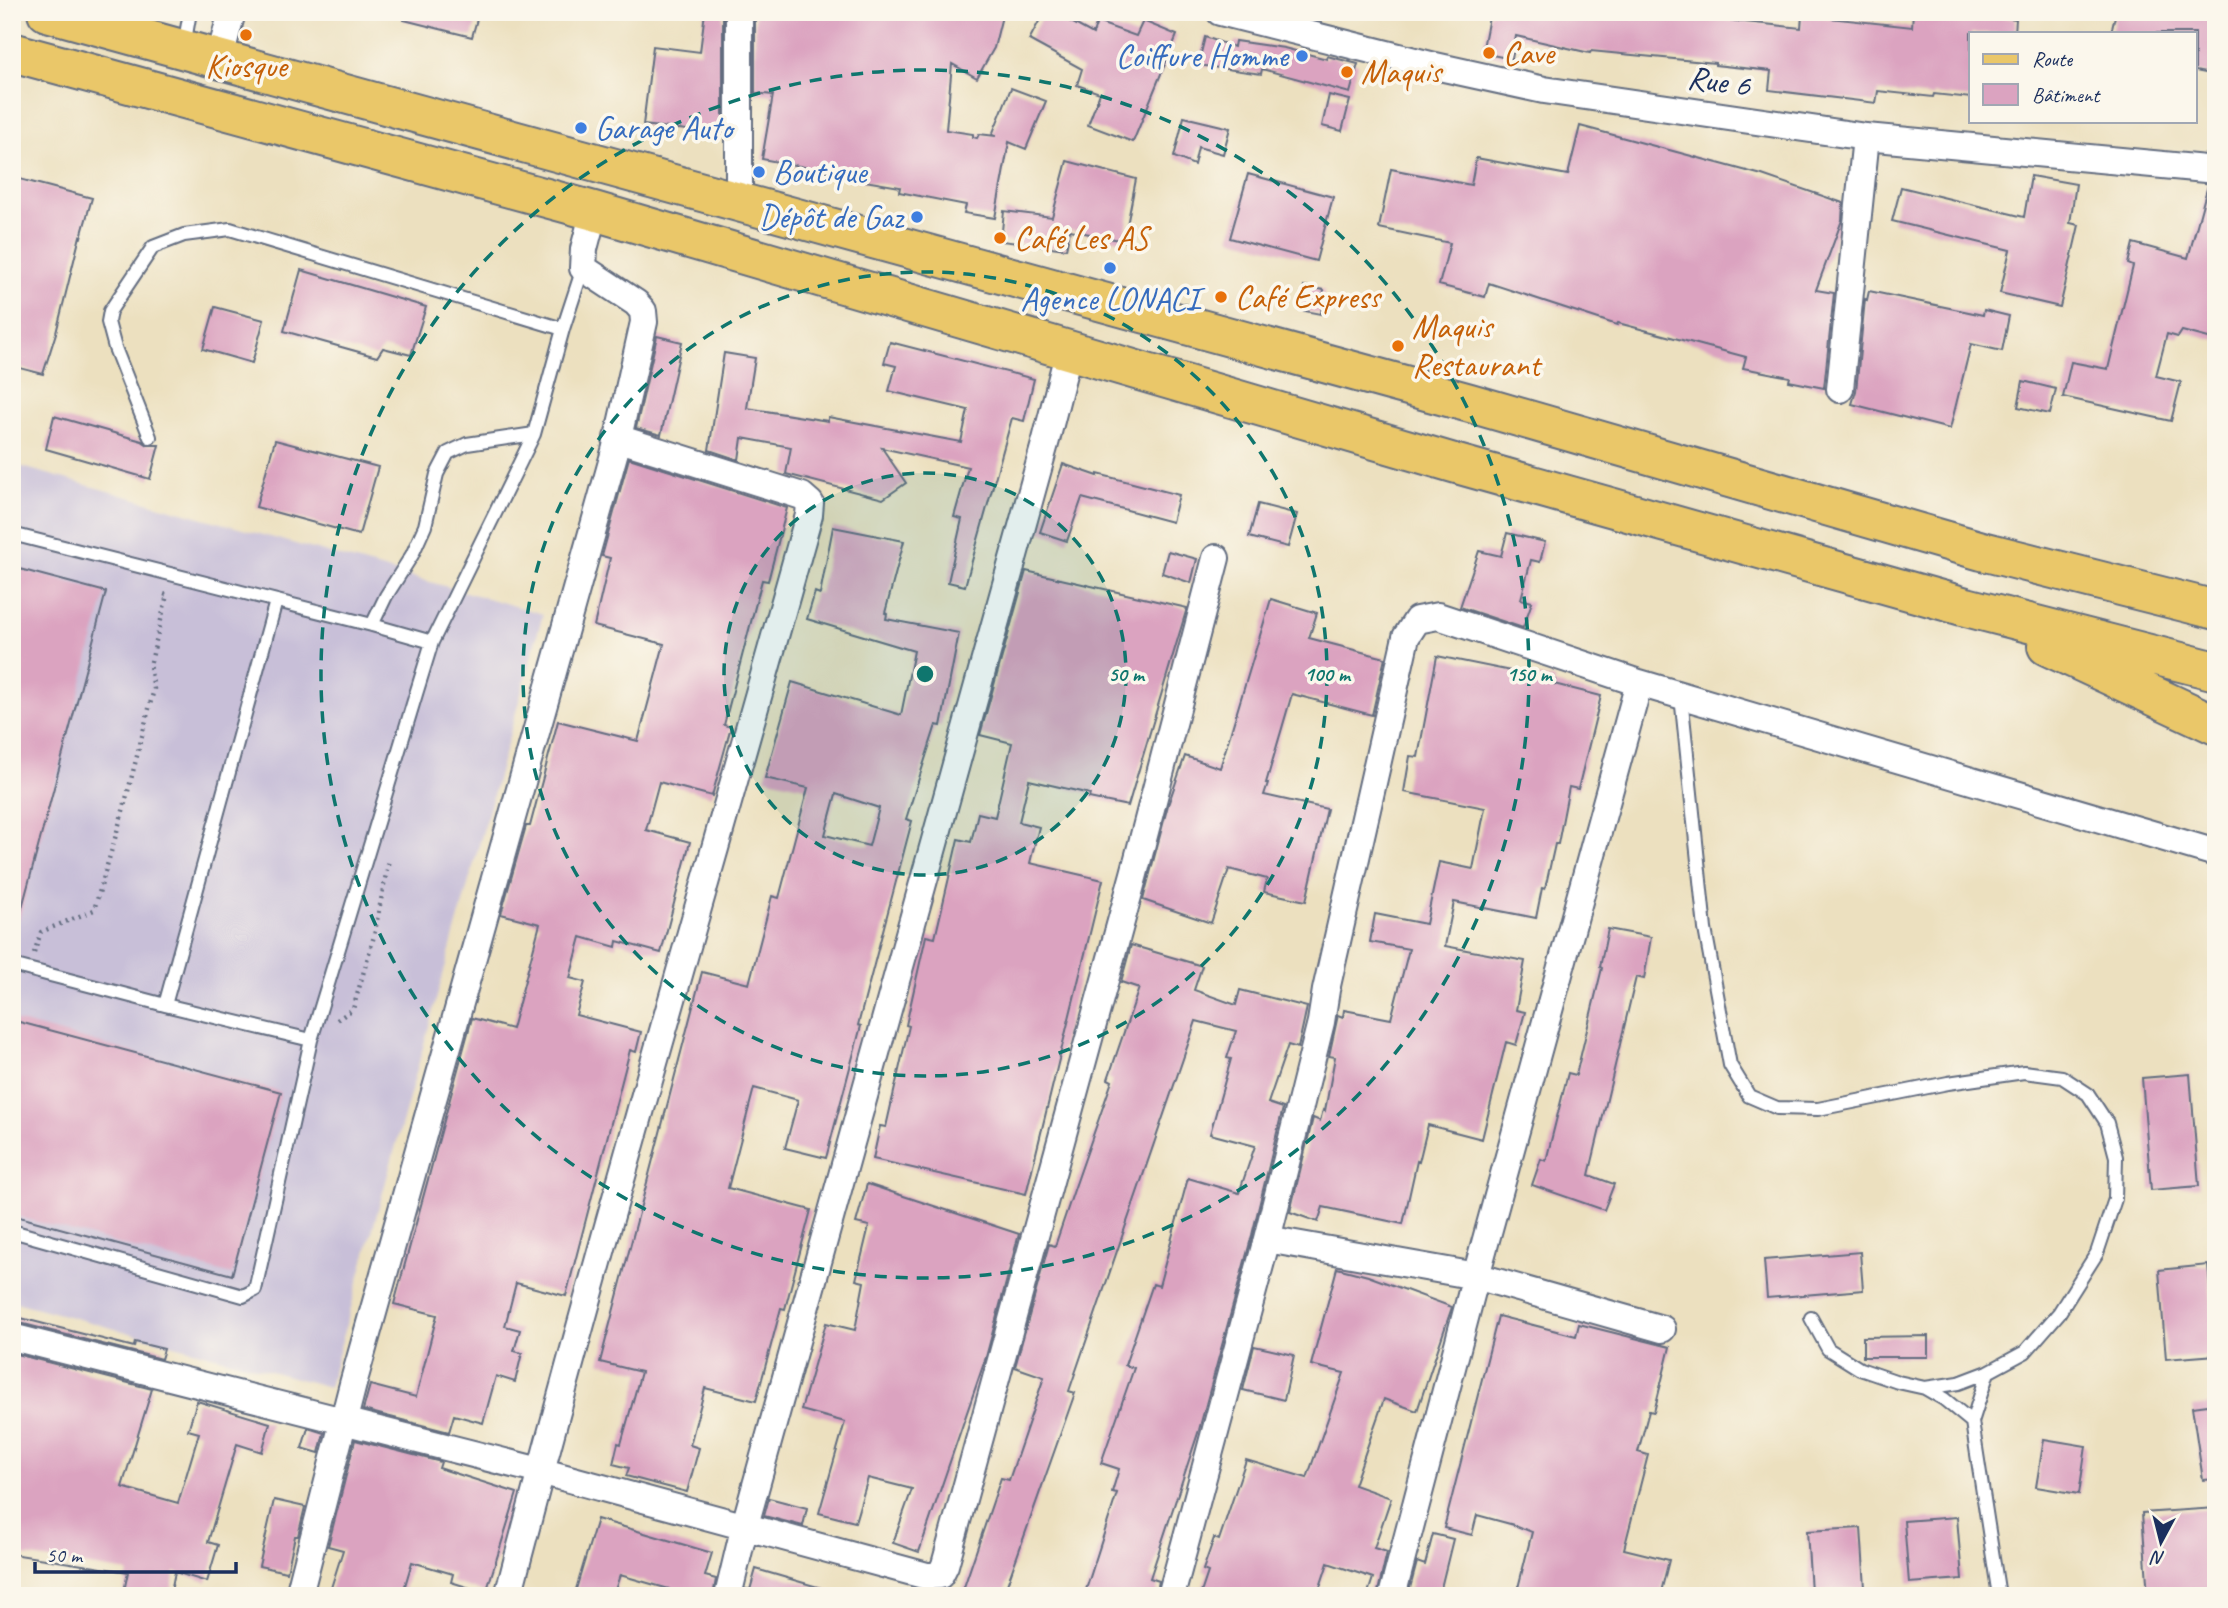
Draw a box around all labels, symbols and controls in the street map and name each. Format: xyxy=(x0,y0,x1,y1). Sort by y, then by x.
marker: Kiosque xyxy=(238,27,254,43)
place label: Cave xyxy=(1503,32,1556,74)
legend xyxy=(1969,32,2196,122)
place label: Coiffure Homme xyxy=(1116,35,1290,77)
place label: Kiosque xyxy=(205,45,289,87)
marker: Cave xyxy=(1481,45,1497,61)
text: Route xyxy=(2032,46,2073,72)
marker: Coiffure Homme xyxy=(1294,48,1310,64)
place label: Maquis xyxy=(1361,51,1444,93)
street label: Rue 6 xyxy=(1685,56,1754,106)
marker: Maquis xyxy=(1339,64,1355,80)
text: Bâtiment xyxy=(2032,82,2101,108)
place label: Garage Auto xyxy=(595,107,735,149)
marker: Garage Auto xyxy=(573,120,589,136)
place label: Boutique xyxy=(773,151,869,193)
marker: Boutique xyxy=(751,164,767,180)
place label: Dépôt de Gaz xyxy=(759,196,906,238)
marker: Dépôt de Gaz xyxy=(909,209,925,225)
place label: Café Les AS xyxy=(1014,217,1152,259)
marker: Café Les AS xyxy=(992,230,1008,246)
marker: Agence LONACI xyxy=(1102,260,1118,276)
place label: Café Express xyxy=(1235,276,1383,318)
place label: Agence LONACI xyxy=(1021,278,1206,320)
marker: Café Express xyxy=(1213,289,1229,305)
place label: Maquis Restaurant xyxy=(1412,306,1543,386)
marker: Maquis Restaurant xyxy=(1390,338,1406,354)
text: 50 m xyxy=(1108,661,1146,687)
text: 100 m xyxy=(1304,661,1352,687)
text: 150 m xyxy=(1506,661,1554,687)
centre of rings xyxy=(913,662,937,686)
north arrow xyxy=(2126,1506,2196,1576)
scale bar xyxy=(35,1531,236,1575)
text: 50 m xyxy=(46,1542,84,1568)
text: N xyxy=(2149,1545,2166,1571)

